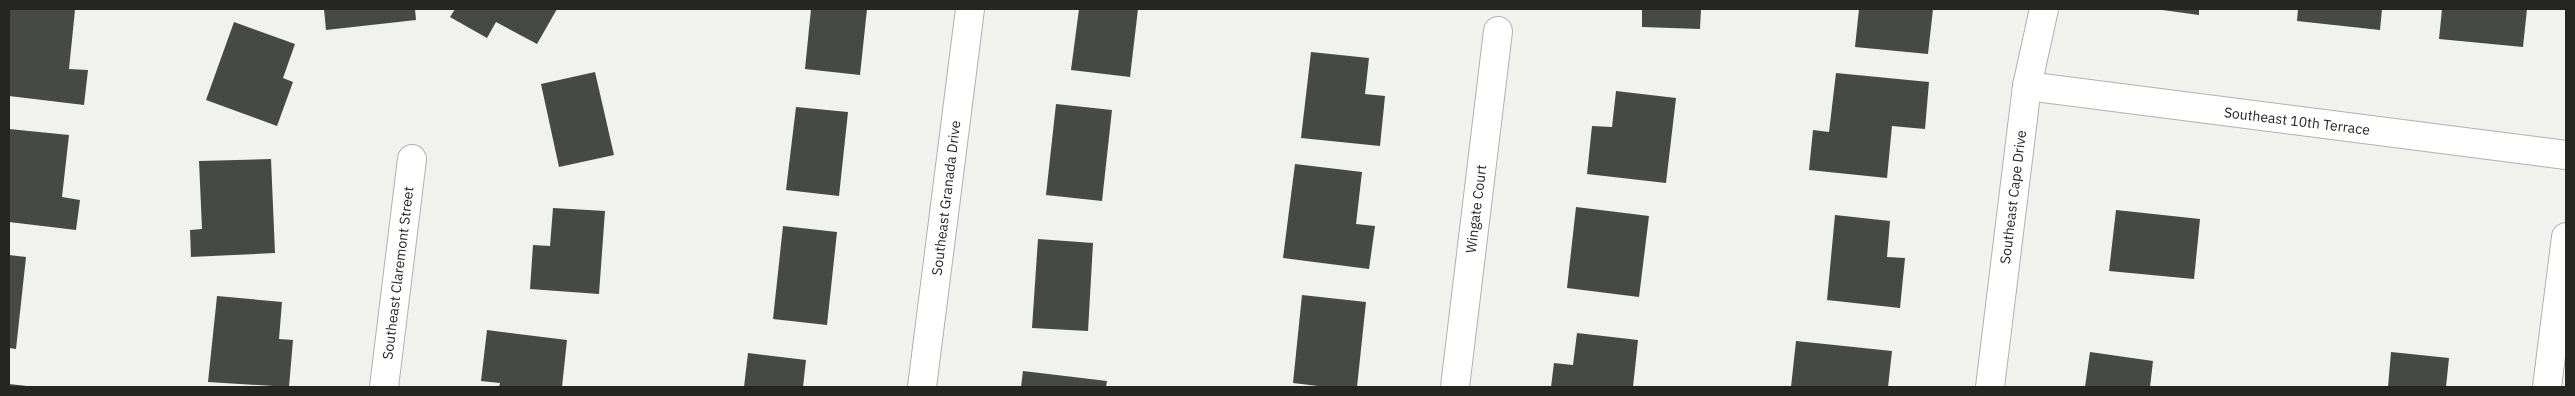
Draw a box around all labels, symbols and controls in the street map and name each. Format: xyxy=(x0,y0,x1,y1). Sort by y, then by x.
street label: Southeast 10th Terrace xyxy=(2223,103,2371,139)
street label: Southeast Granada Drive xyxy=(928,119,964,277)
street label: Southeast Cape Drive xyxy=(1996,129,2030,265)
street label: Wingate Court xyxy=(1462,164,1490,254)
street label: Southeast Claremont Street xyxy=(378,185,418,361)

